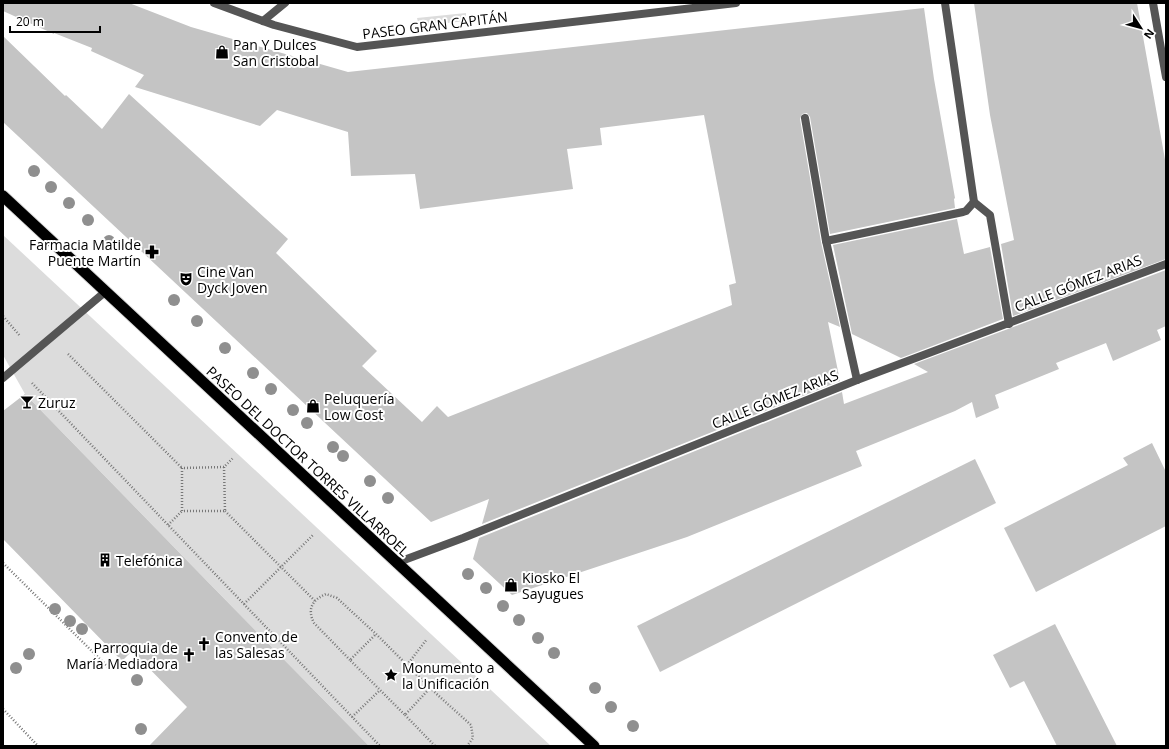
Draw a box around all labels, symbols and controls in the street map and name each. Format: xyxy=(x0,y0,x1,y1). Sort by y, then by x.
street label: PASEO GRAN CAPITÁN xyxy=(361,7,509,43)
scale bar xyxy=(10,8,100,34)
north arrow xyxy=(1121,8,1161,48)
text: 20 m xyxy=(16,13,44,30)
text: N xyxy=(1141,26,1158,42)
place label: Pan Y Dulces San Cristobal xyxy=(233,35,319,70)
shop icon: Pan Y Dulces San Cristobal xyxy=(214,44,230,60)
place label: Farmacia Matilde Puente Martín xyxy=(29,235,141,270)
pharmacy icon: Farmacia Matilde Puente Martín xyxy=(144,244,160,260)
street label: CALLE GÓMEZ ARIAS xyxy=(1012,250,1144,316)
place label: Cine Van Dyck Joven xyxy=(197,262,268,297)
theatre icon: Cine Van Dyck Joven xyxy=(178,271,194,287)
street label: PASEO DEL DOCTOR TORRES VILLARROEL xyxy=(202,362,414,560)
street label: CALLE GÓMEZ ARIAS xyxy=(709,365,841,433)
place label: Peluquería Low Cost xyxy=(324,389,394,424)
place label: Zuruz xyxy=(38,393,76,412)
bar icon: Zuruz xyxy=(19,394,35,410)
shop icon: Peluquería Low Cost xyxy=(305,398,321,414)
place label: Telefónica xyxy=(116,551,183,570)
building icon: Telefónica xyxy=(97,552,113,568)
place label: Kiosko El Sayugues xyxy=(522,568,584,603)
shop icon: Kiosko El Sayugues xyxy=(503,577,519,593)
place label: Convento de las Salesas xyxy=(215,627,298,662)
church icon: Convento de las Salesas xyxy=(196,636,212,652)
place label: Parroquia de María Mediadora xyxy=(66,638,178,673)
church icon: Parroquia de María Mediadora xyxy=(181,647,197,663)
place label: Monumento a la Unificación xyxy=(402,658,494,693)
place icon: Monumento a la Unificación xyxy=(383,667,399,683)

